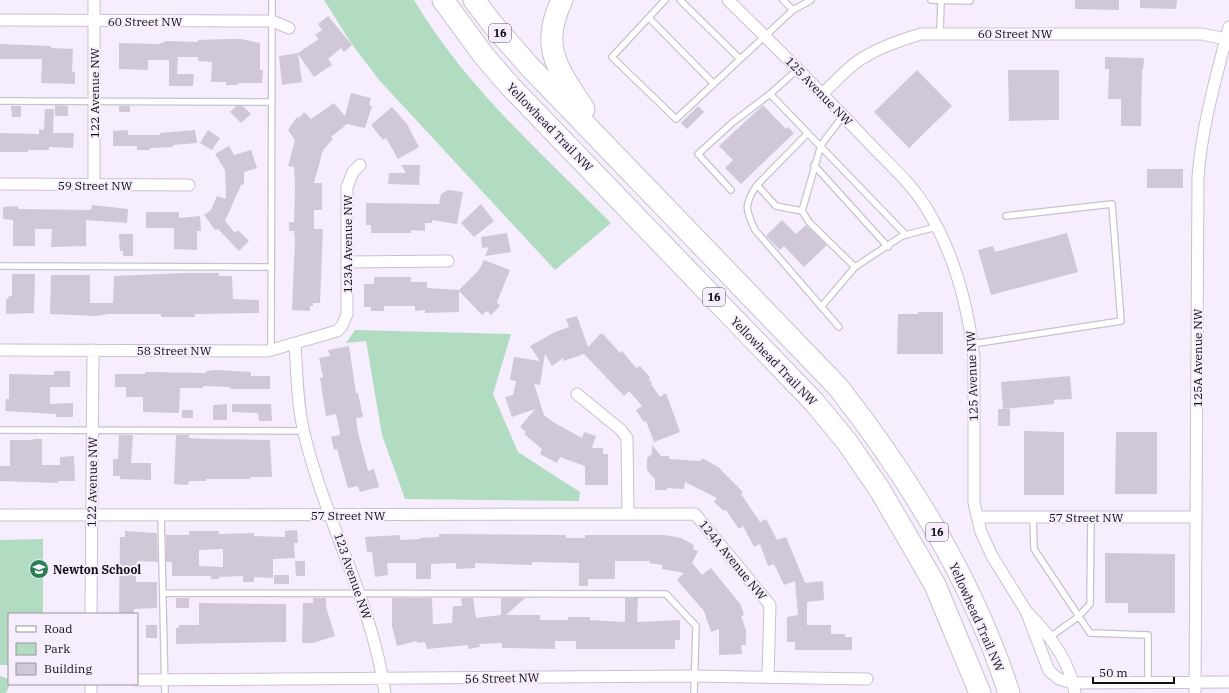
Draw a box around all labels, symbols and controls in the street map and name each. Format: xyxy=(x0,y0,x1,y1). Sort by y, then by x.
street label: 60 Street NW xyxy=(108,14,183,29)
road number: 16 xyxy=(489,24,511,42)
street label: 60 Street NW xyxy=(978,26,1053,41)
street label: 122 Avenue NW xyxy=(87,47,102,138)
street label: 125 Avenue NW xyxy=(782,53,856,129)
street label: Yellowhead Trail NW xyxy=(504,79,597,175)
street label: 59 Street NW xyxy=(58,178,133,193)
street label: 123A Avenue NW xyxy=(340,194,355,293)
road number: 16 xyxy=(703,288,725,306)
street label: 125A Avenue NW xyxy=(1190,308,1205,407)
street label: Yellowhead Trail NW xyxy=(728,313,821,409)
street label: 125 Avenue NW xyxy=(963,330,981,421)
street label: 58 Street NW xyxy=(137,343,212,358)
street label: 122 Avenue NW xyxy=(84,436,100,527)
street label: 57 Street NW xyxy=(311,508,386,523)
street label: 57 Street NW xyxy=(1049,510,1124,525)
street label: 124A Avenue NW xyxy=(696,517,770,603)
road number: 16 xyxy=(926,523,948,541)
street label: 123 Avenue NW xyxy=(331,531,375,621)
school or university icon: Newton School xyxy=(28,558,50,580)
street label: Yellowhead Trail NW xyxy=(946,560,1008,674)
place label: Newton School xyxy=(53,562,141,577)
legend xyxy=(8,613,138,685)
text: Road xyxy=(44,621,73,636)
text: Park xyxy=(44,641,70,656)
scale bar xyxy=(1093,659,1174,685)
text: Building xyxy=(44,661,92,676)
text: 50 m xyxy=(1099,665,1128,680)
street label: 56 Street NW xyxy=(465,670,540,686)

